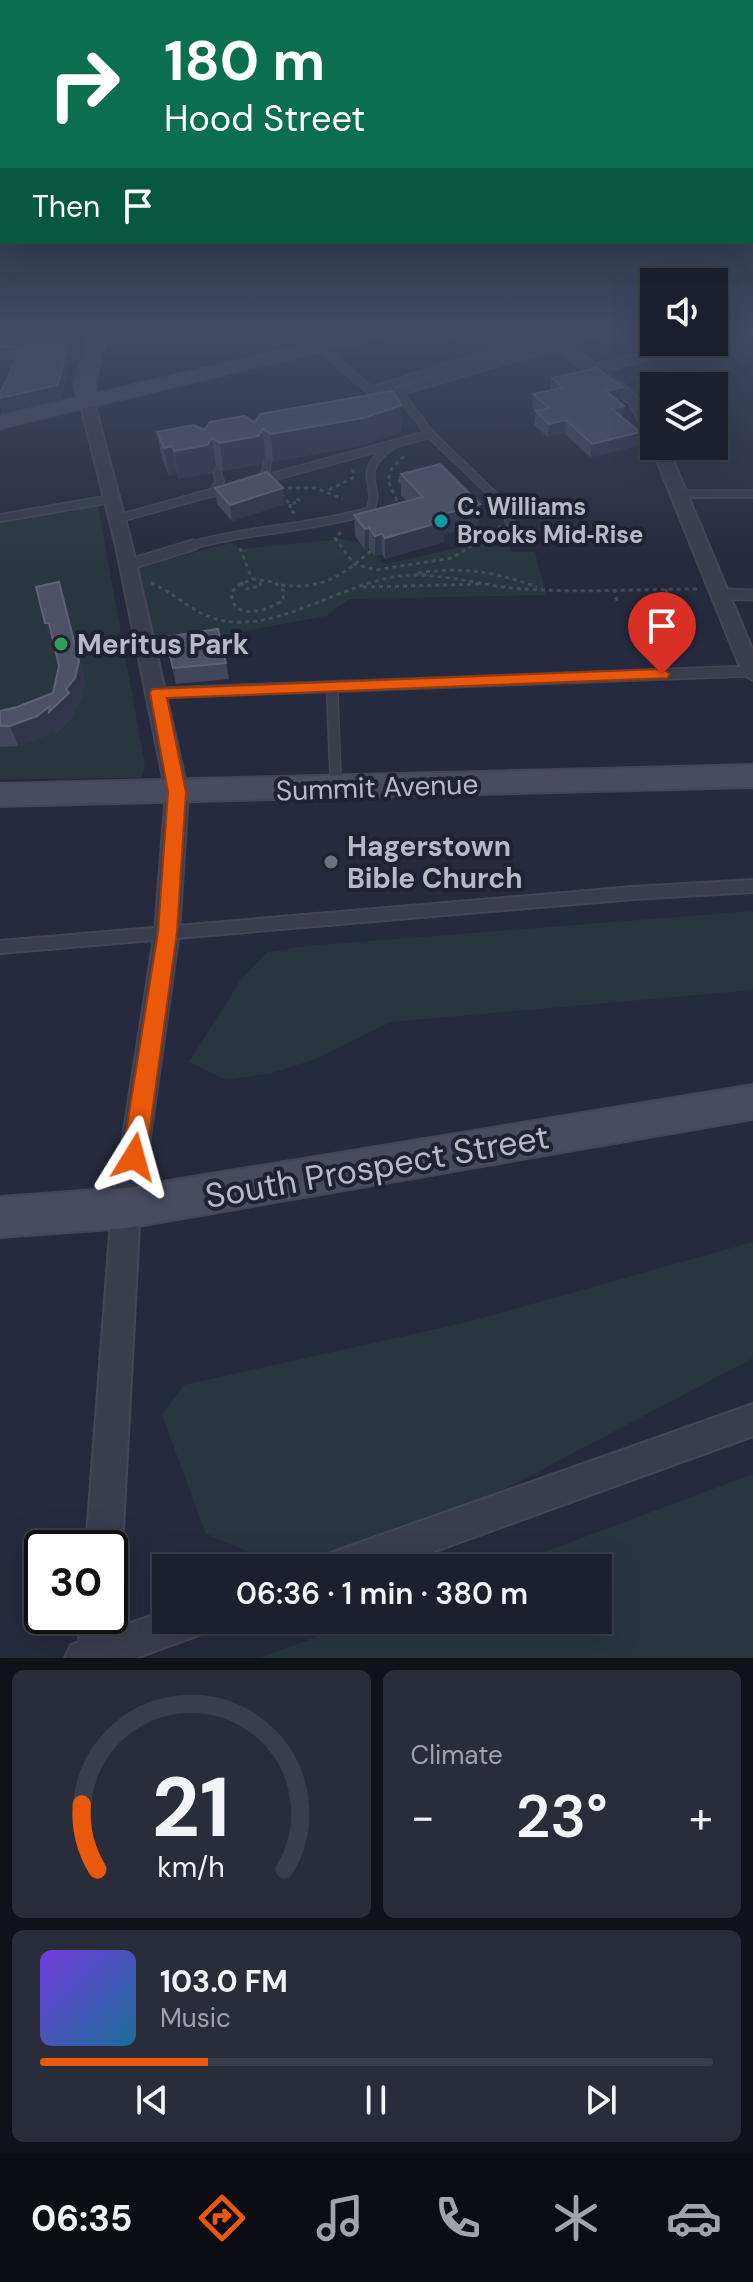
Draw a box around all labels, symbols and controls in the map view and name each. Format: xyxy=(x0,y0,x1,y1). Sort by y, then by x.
text: 180 m xyxy=(164,24,325,97)
icon: right xyxy=(32,32,136,136)
text: Hood Street xyxy=(164,95,365,142)
icon: arrive xyxy=(116,184,160,228)
text: Then xyxy=(32,187,100,226)
map controls xyxy=(640,268,728,460)
button: sound xyxy=(640,268,728,356)
button: layers xyxy=(640,372,728,460)
place label: C. Williams Brooks Mid‐Rise xyxy=(457,491,643,550)
marker: C. Williams Brooks Mid‐Rise xyxy=(432,512,450,530)
pin xyxy=(628,592,696,674)
icon: arrive xyxy=(640,604,684,648)
place label: Meritus Park xyxy=(77,626,249,663)
marker: Meritus Park xyxy=(52,635,70,653)
street label: Summit Avenue xyxy=(275,765,479,810)
place label: Hagerstown Bible Church xyxy=(347,828,523,897)
marker: Hagerstown Bible Church xyxy=(322,853,340,871)
street label: South Prospect Street xyxy=(202,1114,553,1219)
position arrow xyxy=(92,1115,176,1199)
speed limit sign: 30 xyxy=(24,1530,128,1634)
text: 06:36 · 1 min · 380 m xyxy=(236,1574,528,1613)
text: Climate xyxy=(411,1738,503,1772)
text: 21 xyxy=(152,1753,230,1862)
text: 23° xyxy=(516,1777,608,1856)
text: − xyxy=(411,1788,435,1846)
text: + xyxy=(689,1788,713,1846)
text: km/h xyxy=(157,1849,225,1886)
text: 103.0 FM xyxy=(160,1962,288,2001)
text: Music xyxy=(160,2001,231,2035)
icon: previous xyxy=(130,2078,174,2122)
icon: pause xyxy=(354,2078,398,2122)
icon: next xyxy=(579,2078,623,2122)
icon: directions xyxy=(194,2190,250,2246)
icon: music xyxy=(312,2190,368,2246)
icon: phone xyxy=(430,2190,486,2246)
icon: climate xyxy=(548,2190,604,2246)
icon: car xyxy=(666,2190,722,2246)
text: 06:35 xyxy=(31,2195,132,2242)

